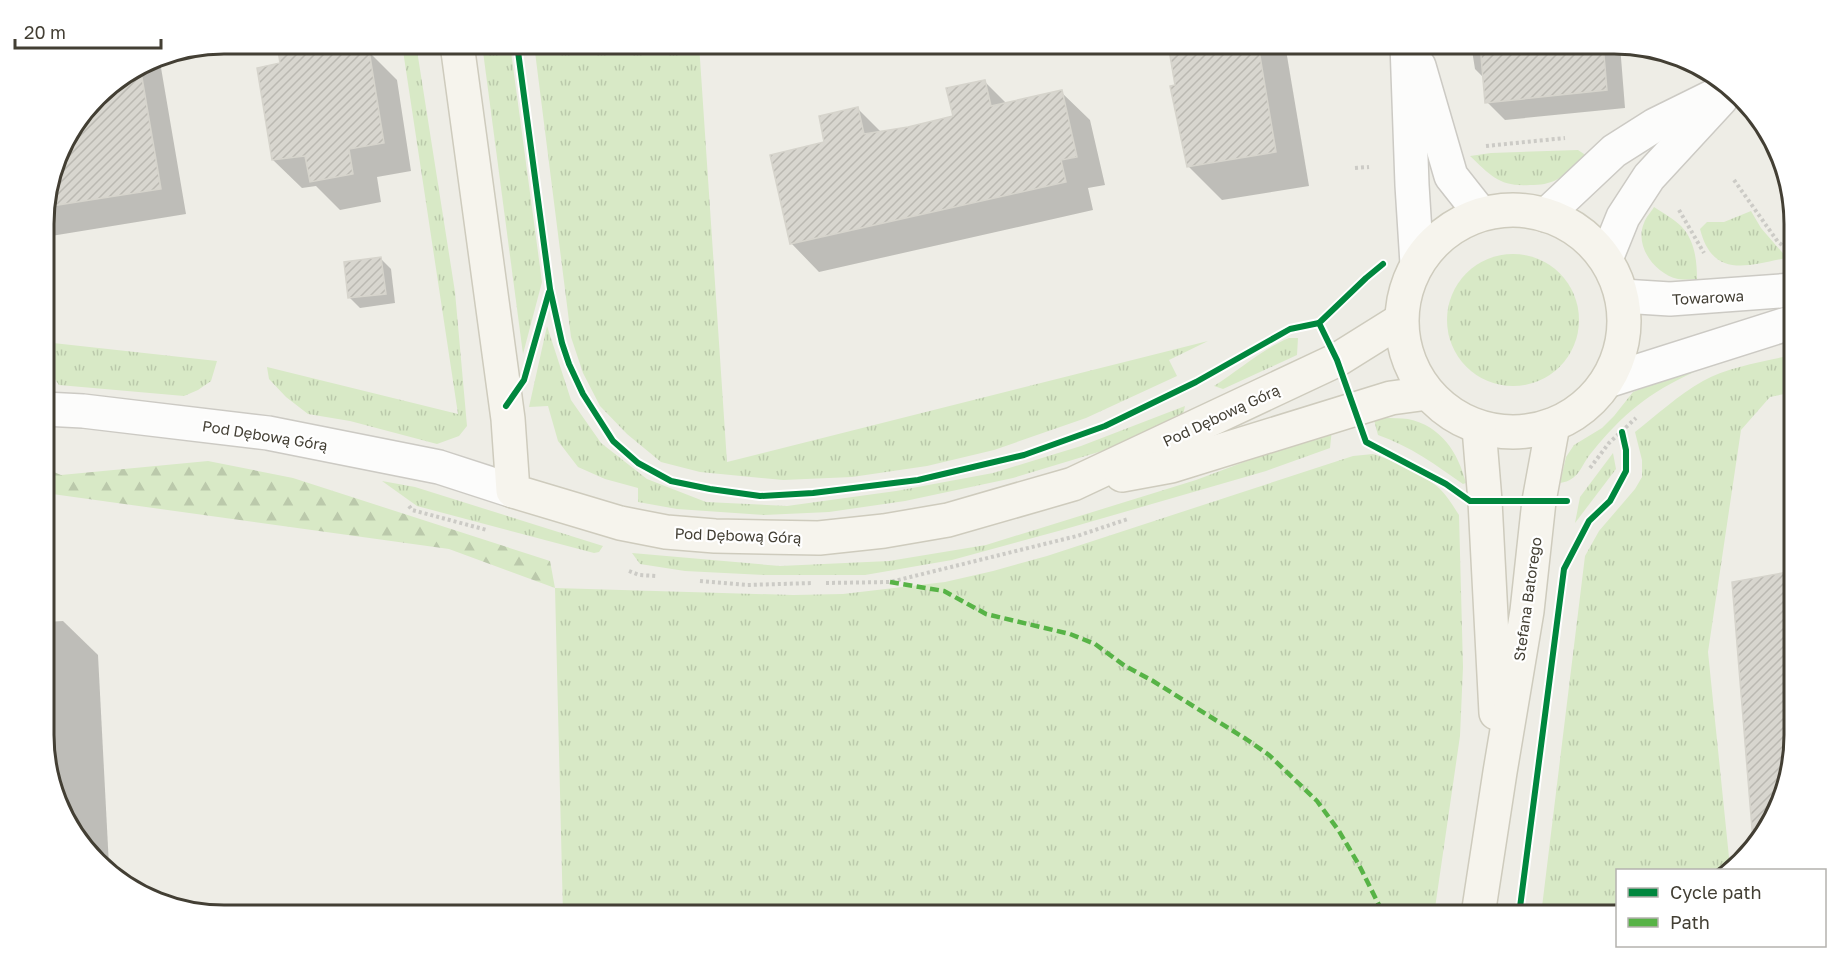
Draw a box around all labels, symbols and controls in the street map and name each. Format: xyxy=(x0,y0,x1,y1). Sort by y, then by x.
scale bar xyxy=(15,12,160,50)
text: 20 m xyxy=(24,21,66,43)
street label: Towarowa xyxy=(1672,286,1744,308)
street label: Pod Dębową Górą xyxy=(1160,380,1282,450)
street label: Pod Dębową Górą xyxy=(201,416,329,454)
street label: Pod Dębową Górą xyxy=(674,524,802,546)
street label: Stefana Batorego xyxy=(1509,536,1545,662)
legend xyxy=(1616,869,1826,947)
text: Cycle path xyxy=(1670,881,1762,903)
text: Path xyxy=(1670,911,1710,933)

